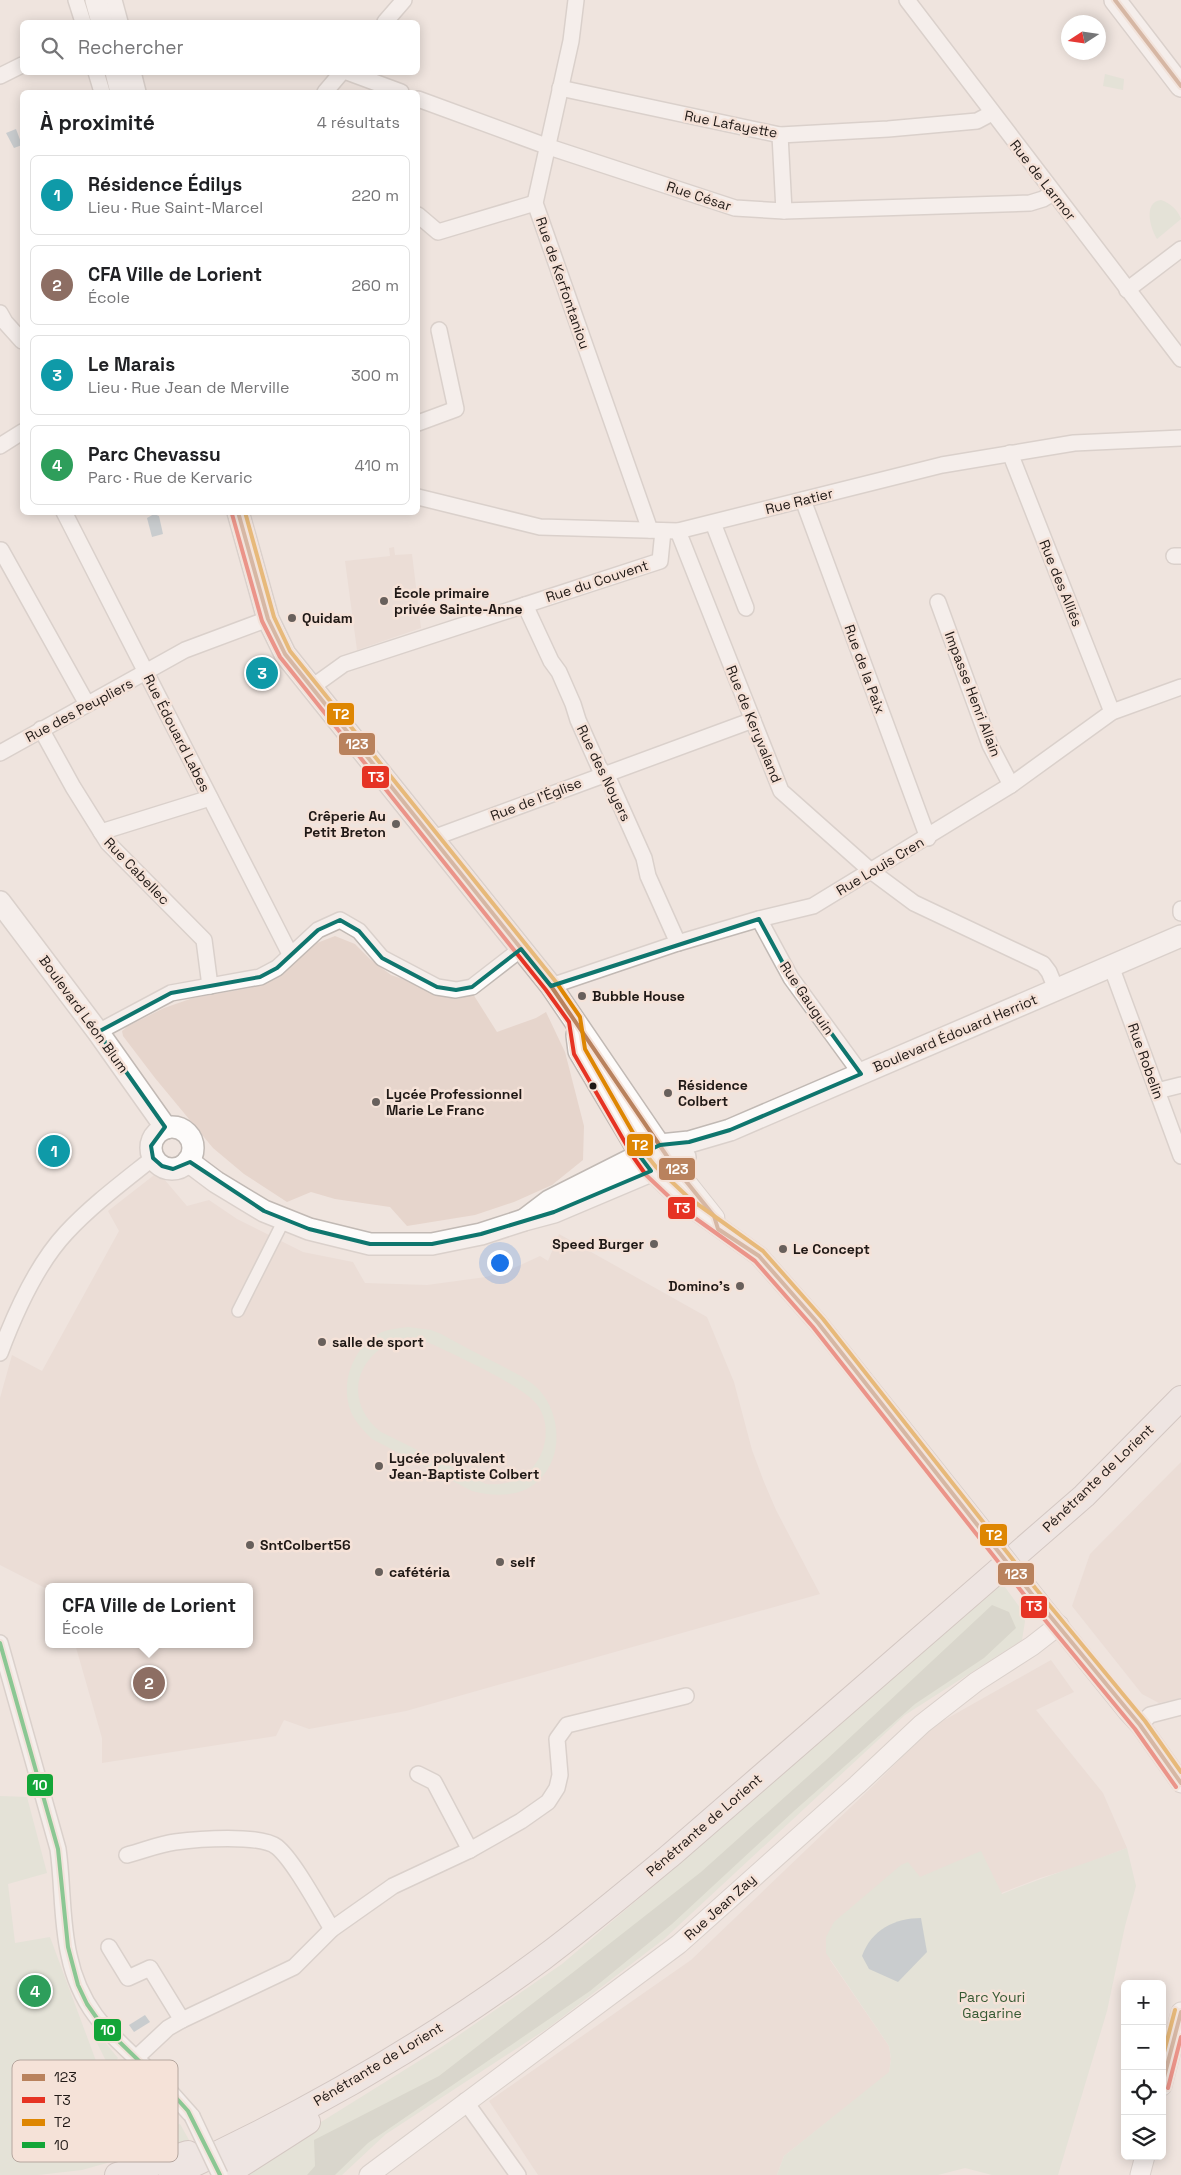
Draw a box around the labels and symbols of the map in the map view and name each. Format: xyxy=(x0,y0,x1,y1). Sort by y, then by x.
north arrow xyxy=(1061,15,1106,60)
street label: Rue Lafayette xyxy=(683,106,779,142)
street label: Rue de Larmor xyxy=(1006,136,1080,224)
street label: Rue César xyxy=(664,177,734,215)
street label: Rue de Kerfontaniou xyxy=(532,215,594,351)
street label: Rue Ratier xyxy=(763,484,835,518)
street label: Rue des Alliés xyxy=(1035,537,1087,629)
street label: Rue du Couvent xyxy=(543,556,651,606)
place label: École primaire privée Sainte-Anne xyxy=(394,584,522,618)
marker: École primaire privée Sainte-Anne xyxy=(378,595,390,607)
place label: Quidam xyxy=(302,609,353,627)
marker: Quidam xyxy=(286,612,298,624)
street label: Rue de la Paix xyxy=(841,622,889,716)
street label: Impasse Henri Allain xyxy=(941,629,1005,759)
pin: 3 xyxy=(246,654,278,692)
street label: Rue de Keryvaland xyxy=(722,663,786,785)
street label: Rue Édouard Labes xyxy=(140,671,214,795)
street label: Rue des Peupliers xyxy=(22,674,136,746)
line badge: T2 xyxy=(326,702,355,726)
text: T2 xyxy=(333,705,349,723)
street label: Rue des Noyers xyxy=(573,722,635,824)
line badge: 123 xyxy=(338,732,376,756)
text: 123 xyxy=(345,735,369,753)
line badge: T3 xyxy=(361,765,390,789)
text: T3 xyxy=(368,768,384,786)
street label: Rue de l'Église xyxy=(488,773,584,825)
place label: Crêperie Au Petit Breton xyxy=(304,807,386,841)
marker: Crêperie Au Petit Breton xyxy=(390,818,402,830)
street label: Rue Cabellec xyxy=(100,833,174,909)
street label: Rue Louis Cren xyxy=(833,833,927,899)
street label: Boulevard Léon Blum xyxy=(35,952,133,1076)
street label: Rue Gauguin xyxy=(776,958,838,1038)
place label: Bubble House xyxy=(592,987,685,1005)
marker: Bubble House xyxy=(576,990,588,1002)
street label: Boulevard Édouard Herriot xyxy=(870,990,1040,1076)
street label: Rue Robelin xyxy=(1124,1021,1168,1101)
place label: Résidence Colbert xyxy=(678,1076,748,1110)
unlabelled marker xyxy=(588,1081,598,1091)
place label: Lycée Professionnel Marie Le Franc xyxy=(386,1085,522,1119)
marker: Résidence Colbert xyxy=(662,1087,674,1099)
marker: Lycée Professionnel Marie Le Franc xyxy=(370,1096,382,1108)
pin: 1 xyxy=(38,1132,70,1170)
line badge: T2 xyxy=(626,1133,654,1157)
text: T2 xyxy=(632,1136,648,1154)
line badge: 123 xyxy=(658,1157,696,1181)
text: 123 xyxy=(665,1160,689,1178)
line badge: T3 xyxy=(667,1196,696,1220)
text: T3 xyxy=(674,1199,690,1217)
place label: Speed Burger xyxy=(552,1235,644,1253)
marker: Speed Burger xyxy=(648,1238,660,1250)
place label: Le Concept xyxy=(793,1240,870,1258)
marker: Le Concept xyxy=(777,1243,789,1255)
your location xyxy=(487,1250,513,1276)
place label: Domino's xyxy=(668,1277,730,1295)
marker: Domino's xyxy=(734,1280,746,1292)
place label: salle de sport xyxy=(332,1333,424,1351)
marker: salle de sport xyxy=(316,1336,328,1348)
street label: Pénétrante de Lorient xyxy=(1039,1420,1157,1536)
place label: Lycée polyvalent Jean-Baptiste Colbert xyxy=(389,1449,539,1483)
marker: Lycée polyvalent Jean-Baptiste Colbert xyxy=(373,1460,385,1472)
line badge: T2 xyxy=(979,1523,1008,1547)
text: T2 xyxy=(986,1526,1002,1544)
place label: SntColbert56 xyxy=(260,1536,351,1554)
marker: SntColbert56 xyxy=(244,1539,256,1551)
place label: self xyxy=(510,1553,535,1571)
marker: self xyxy=(494,1556,506,1568)
line badge: 123 xyxy=(997,1562,1035,1586)
place label: cafétéria xyxy=(389,1563,450,1581)
text: 123 xyxy=(1004,1565,1028,1583)
marker: cafétéria xyxy=(373,1566,385,1578)
line badge: T3 xyxy=(1020,1595,1048,1619)
text: T3 xyxy=(1026,1597,1042,1615)
pin: 2 xyxy=(133,1664,165,1702)
street label: Pénétrante de Lorient xyxy=(642,1770,766,1880)
line badge: 10 xyxy=(26,1773,54,1797)
text: 10 xyxy=(32,1776,48,1794)
street label: Rue Jean Zay xyxy=(680,1870,760,1944)
pin: 4 xyxy=(19,1972,51,2010)
park label: Parc Youri Gagarine xyxy=(959,1988,1025,2022)
line badge: 10 xyxy=(93,2018,122,2042)
street label: Pénétrante de Lorient xyxy=(310,2018,446,2110)
text: 10 xyxy=(100,2021,116,2039)
legend xyxy=(12,2060,178,2162)
text: 123 xyxy=(54,2068,77,2086)
text: T3 xyxy=(54,2091,71,2109)
text: T2 xyxy=(54,2113,71,2131)
text: 10 xyxy=(54,2136,69,2154)

